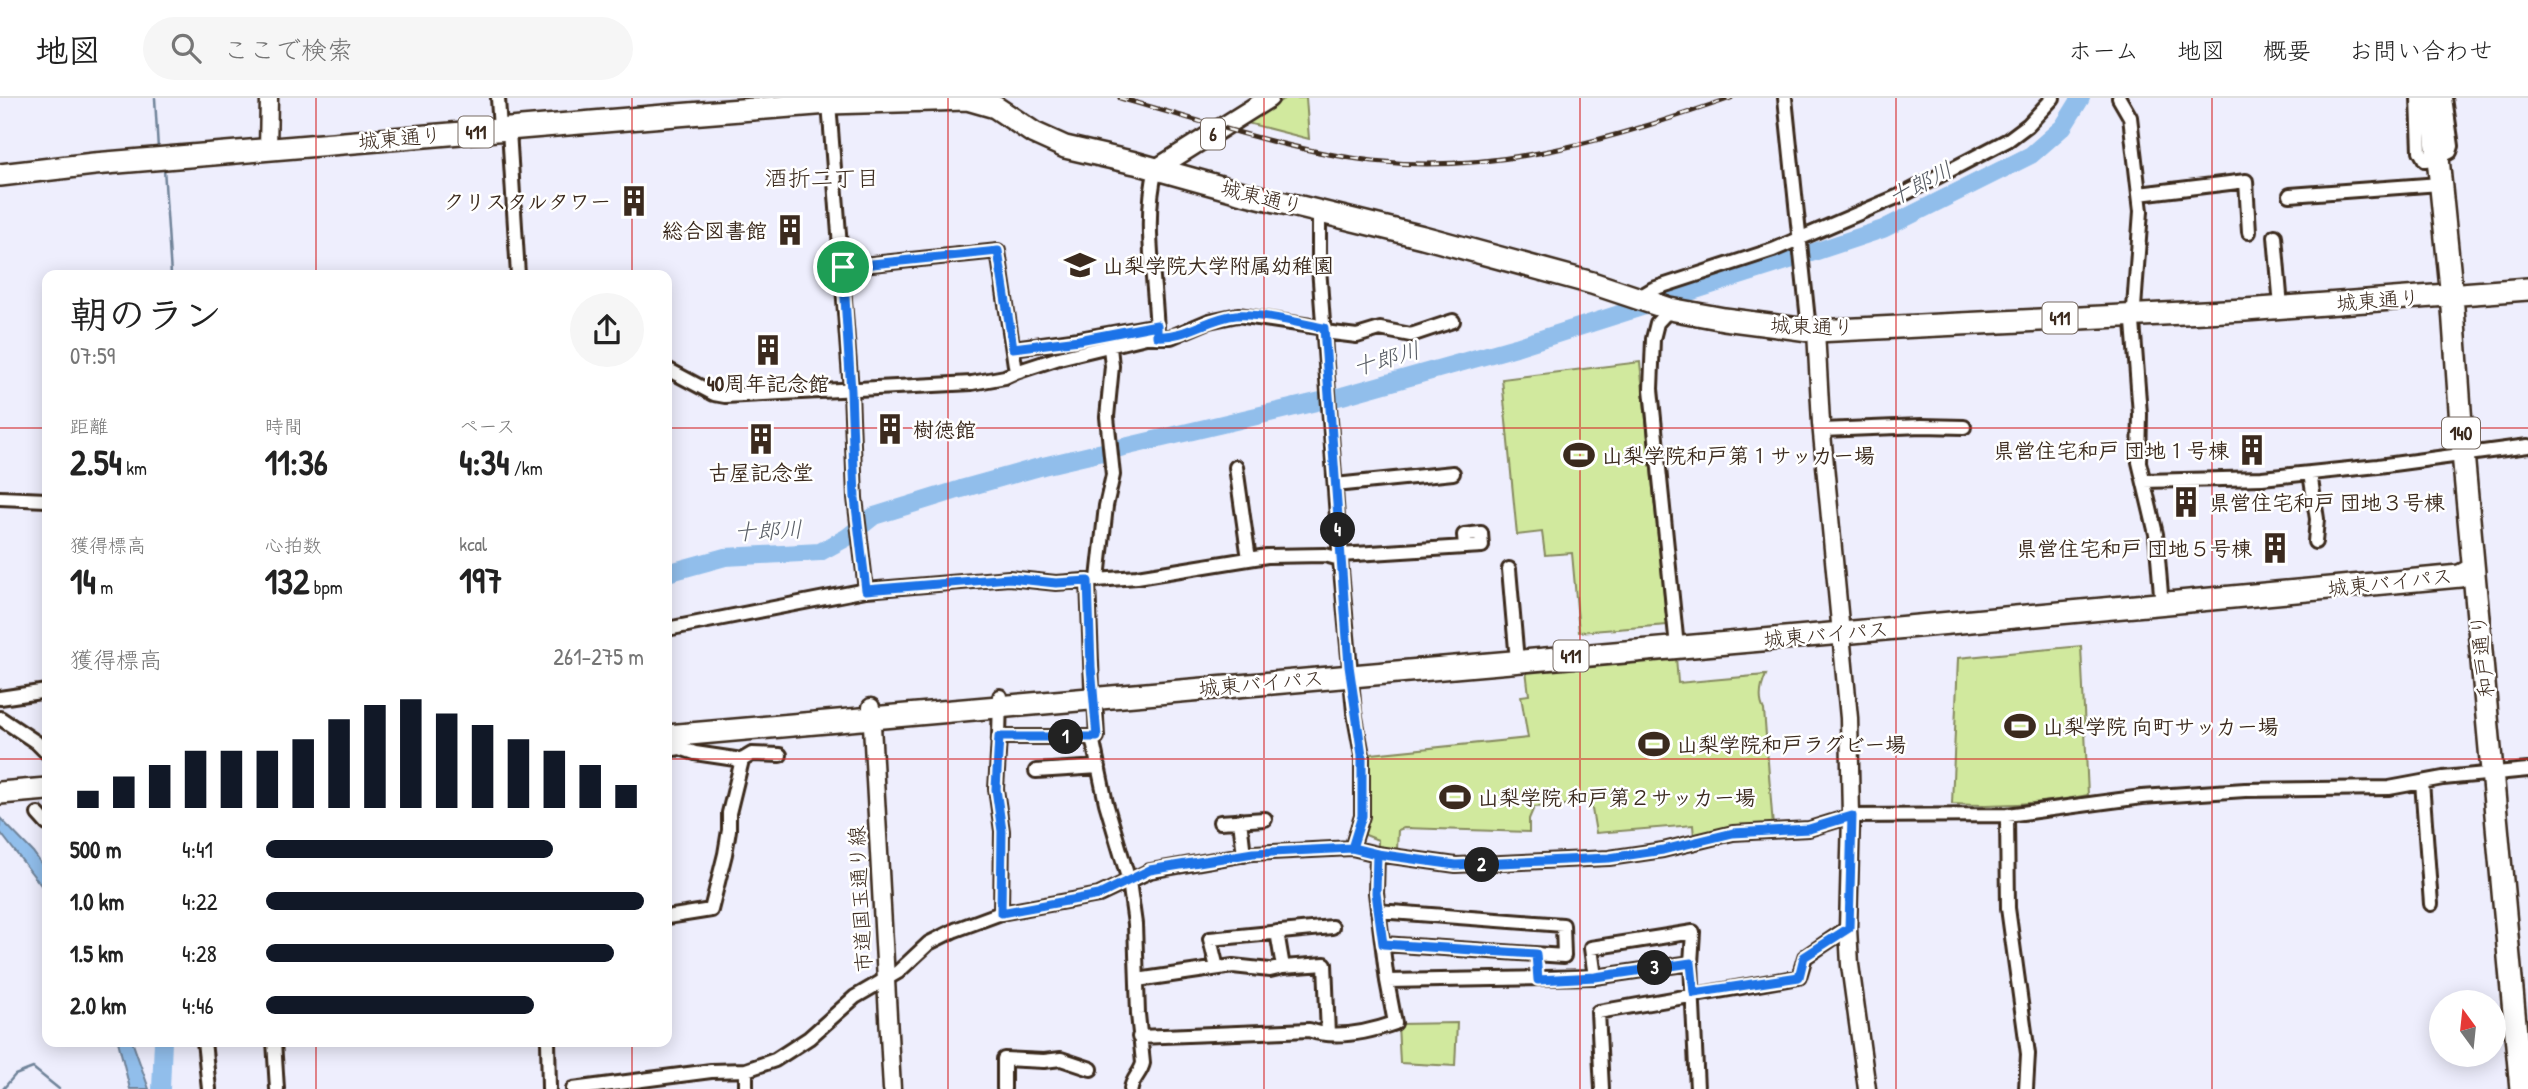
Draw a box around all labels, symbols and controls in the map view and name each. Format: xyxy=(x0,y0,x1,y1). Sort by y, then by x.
search box xyxy=(143,17,633,80)
text: 地図 xyxy=(35,28,101,72)
icon: search xyxy=(167,29,205,67)
text: ここで検索 xyxy=(223,32,353,67)
text: ホーム xyxy=(2068,34,2139,66)
text: 地図 xyxy=(2177,34,2225,66)
text: 概要 xyxy=(2263,34,2311,66)
text: お問い合わせ xyxy=(2349,34,2493,66)
road number: 411 xyxy=(458,116,494,148)
road number: 6 xyxy=(1201,118,1225,150)
street label: 城東通り xyxy=(357,120,443,156)
water label: 十郎川 xyxy=(1882,154,1958,212)
district label: 酒折二丁目 xyxy=(765,162,880,193)
street label: 城東通り xyxy=(1218,173,1306,221)
building icon: クリスタルタワー xyxy=(617,184,651,218)
place label: クリスタルタワー xyxy=(443,187,611,216)
building icon: 総合図書館 xyxy=(773,213,807,247)
place label: 総合図書館 xyxy=(662,216,767,245)
pin xyxy=(813,237,873,297)
icon: arrive xyxy=(824,248,862,286)
school or university icon: 山梨学院大学附属幼稚園 xyxy=(1063,248,1097,282)
place label: 山梨学院大学附属幼稚園 xyxy=(1103,251,1334,280)
street label: 城東通り xyxy=(2335,283,2421,317)
text: 朝のラン xyxy=(70,288,222,340)
button: share xyxy=(570,293,644,367)
road number: 411 xyxy=(2042,302,2078,333)
street label: 城東通り xyxy=(1770,310,1854,342)
building icon: 40周年記念館 xyxy=(751,333,785,367)
water label: 十郎川 xyxy=(1349,334,1423,382)
text: 07:59 xyxy=(70,340,115,371)
place label: 40周年記念館 xyxy=(707,369,829,398)
building icon: 樹徳館 xyxy=(873,412,907,446)
text: 距離 xyxy=(70,413,108,439)
text: 時間 xyxy=(265,413,303,439)
text: ペース xyxy=(459,413,515,439)
place label: 樹徳館 xyxy=(913,415,976,444)
road number: 140 xyxy=(2442,418,2480,448)
building icon: 古屋記念堂 xyxy=(744,422,778,456)
building icon: 県営住宅和戸 団地１号棟 xyxy=(2235,433,2269,467)
place label: 県営住宅和戸 団地１号棟 xyxy=(1993,436,2229,465)
sports icon: 山梨学院和戸第１サッカー場 xyxy=(1562,438,1596,472)
text: 2.54 xyxy=(70,439,122,486)
text: 11:36 xyxy=(265,439,328,486)
text: 4:34 xyxy=(459,439,509,486)
place label: 山梨学院和戸第１サッカー場 xyxy=(1602,441,1875,470)
text: km xyxy=(122,455,147,481)
text: /km xyxy=(509,455,543,481)
place label: 古屋記念堂 xyxy=(709,458,814,487)
building icon: 県営住宅和戸 団地３号棟 xyxy=(2169,485,2203,519)
place label: 県営住宅和戸 団地３号棟 xyxy=(2209,488,2445,517)
pin: 4 xyxy=(1320,512,1356,548)
water label: 十郎川 xyxy=(733,513,803,547)
text: 4 xyxy=(1334,516,1341,542)
text: kcal xyxy=(459,531,487,557)
building icon: 県営住宅和戸 団地５号棟 xyxy=(2258,531,2292,565)
text: 獲得標高 xyxy=(70,532,146,558)
text: 心拍数 xyxy=(265,532,322,558)
place label: 県営住宅和戸 団地５号棟 xyxy=(2016,534,2252,563)
text: 197 xyxy=(459,557,502,604)
text: 14 xyxy=(70,558,96,605)
text: 132 xyxy=(265,558,309,605)
street label: 城東バイパス xyxy=(2326,561,2454,603)
text: m xyxy=(96,574,113,600)
text: bpm xyxy=(309,574,343,600)
street label: 和戸通り xyxy=(2463,613,2501,699)
street label: 城東バイパス xyxy=(1762,614,1890,654)
road number: 411 xyxy=(1554,640,1588,671)
text: 261–275 m xyxy=(553,641,644,672)
text: 獲得標高 xyxy=(70,644,162,675)
street label: 城東バイパス xyxy=(1197,663,1325,703)
sports icon: 山梨学院 向町サッカー場 xyxy=(2003,709,2037,743)
place label: 山梨学院 向町サッカー場 xyxy=(2043,712,2279,741)
pin: 1 xyxy=(1048,720,1084,754)
text: 1 xyxy=(1062,723,1069,749)
sports icon: 山梨学院和戸ラグビー場 xyxy=(1637,727,1671,761)
place label: 山梨学院和戸ラグビー場 xyxy=(1677,730,1906,759)
sports icon: 山梨学院 和戸第２サッカー場 xyxy=(1438,780,1472,814)
place label: 山梨学院 和戸第２サッカー場 xyxy=(1478,783,1756,812)
street label: 市道国玉通り線 xyxy=(842,825,878,973)
text: 500 m xyxy=(70,834,121,865)
text: 4:41 xyxy=(182,834,213,865)
pin: 2 xyxy=(1464,848,1500,882)
text: 2 xyxy=(1477,851,1486,877)
text: 1.0 km xyxy=(70,886,124,917)
text: 4:22 xyxy=(182,886,218,917)
text: 1.5 km xyxy=(70,938,123,969)
text: 4:28 xyxy=(182,938,217,969)
pin: 3 xyxy=(1638,950,1672,986)
text: 3 xyxy=(1650,954,1659,980)
text: 2.0 km xyxy=(70,990,126,1021)
text: 4:46 xyxy=(182,990,214,1021)
north arrow xyxy=(2429,990,2506,1068)
map controls xyxy=(2429,990,2506,1067)

